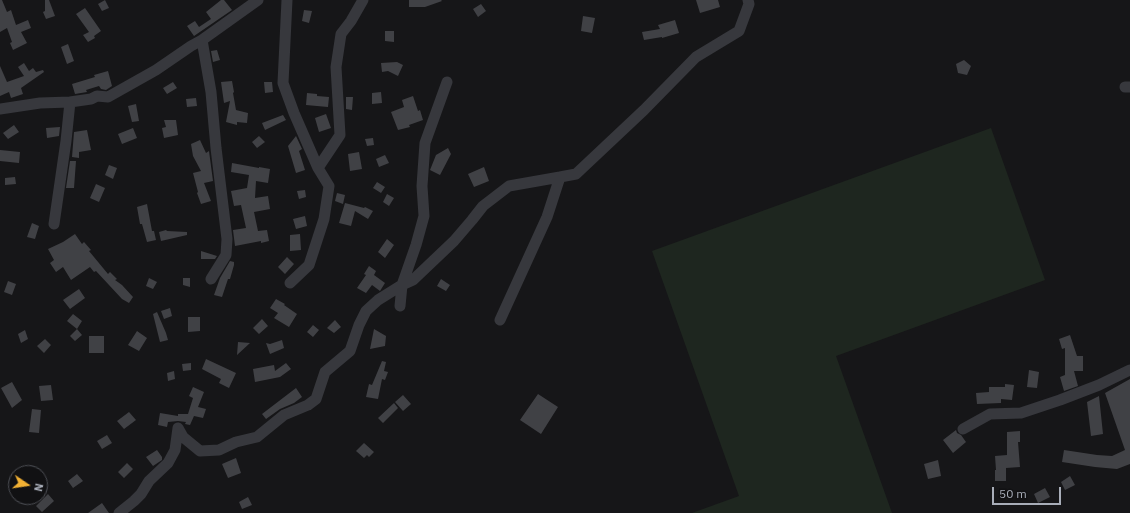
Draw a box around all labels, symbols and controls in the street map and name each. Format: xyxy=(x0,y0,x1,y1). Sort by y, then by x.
north arrow xyxy=(8,465,48,505)
scale bar xyxy=(994,479,1063,505)
text: N xyxy=(31,482,46,493)
text: 50 m xyxy=(999,486,1027,501)

